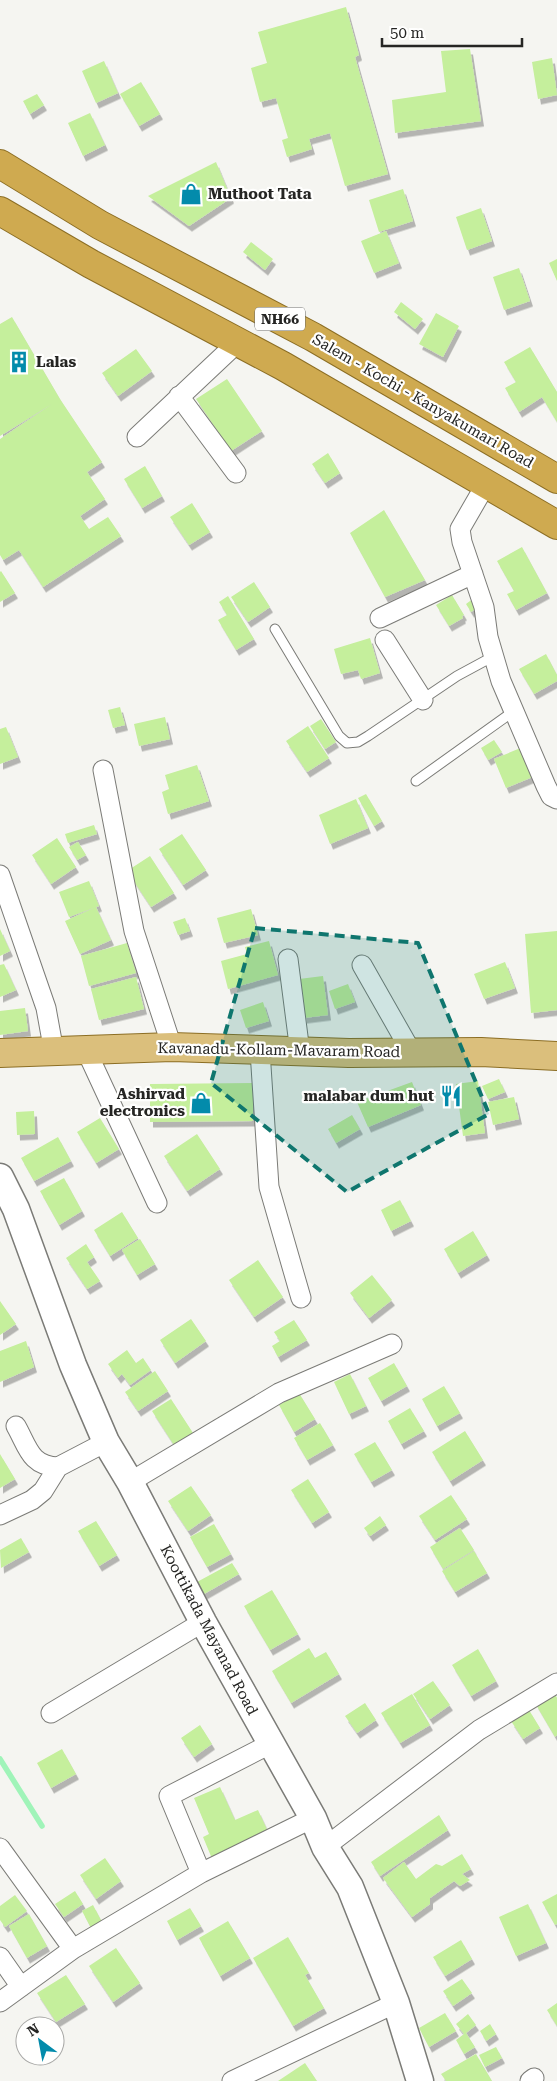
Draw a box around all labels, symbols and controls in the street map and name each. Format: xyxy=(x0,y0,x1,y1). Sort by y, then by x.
scale bar xyxy=(382,15,522,47)
text: 50 m xyxy=(390,24,425,42)
shop icon: Muthoot Tata xyxy=(178,181,204,207)
place label: Muthoot Tata xyxy=(208,185,312,203)
road number: NH66 xyxy=(255,308,305,330)
street label: Salem - Kochi - Kanyakumari Road xyxy=(309,330,537,472)
building icon: Lalas xyxy=(6,349,32,375)
place label: Lalas xyxy=(36,353,76,371)
street label: Kavanadu-Kollam-Mavaram Road xyxy=(158,1039,401,1061)
restaurant icon: malabar dum hut xyxy=(438,1083,464,1109)
place label: Ashirvad electronics xyxy=(100,1085,185,1120)
place label: malabar dum hut xyxy=(304,1087,434,1105)
shop icon: Ashirvad electronics xyxy=(188,1090,214,1116)
street label: Koottikada Mayanad Road xyxy=(156,1542,262,1719)
north arrow xyxy=(15,2016,65,2066)
text: N xyxy=(24,2020,42,2040)

